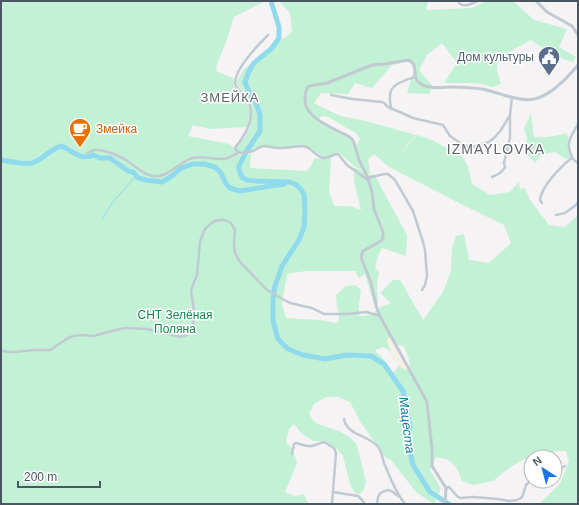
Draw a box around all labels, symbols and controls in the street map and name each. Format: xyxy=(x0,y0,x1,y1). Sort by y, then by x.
public building icon: Дом культуры xyxy=(536,44,562,77)
place label: Дом культуры xyxy=(457,50,534,64)
district label: ЗМЕЙКА xyxy=(201,90,259,105)
cafe icon: Змейка xyxy=(67,116,93,149)
place label: Змейка xyxy=(96,122,137,136)
district label: IZMAYLOVKA xyxy=(447,141,545,157)
park label: СНТ Зелёная Поляна xyxy=(138,308,213,336)
water label: Мацеста xyxy=(396,396,418,454)
north arrow xyxy=(523,449,563,489)
text: N xyxy=(530,454,544,468)
scale bar xyxy=(18,463,100,489)
text: 200 m xyxy=(24,470,57,484)

